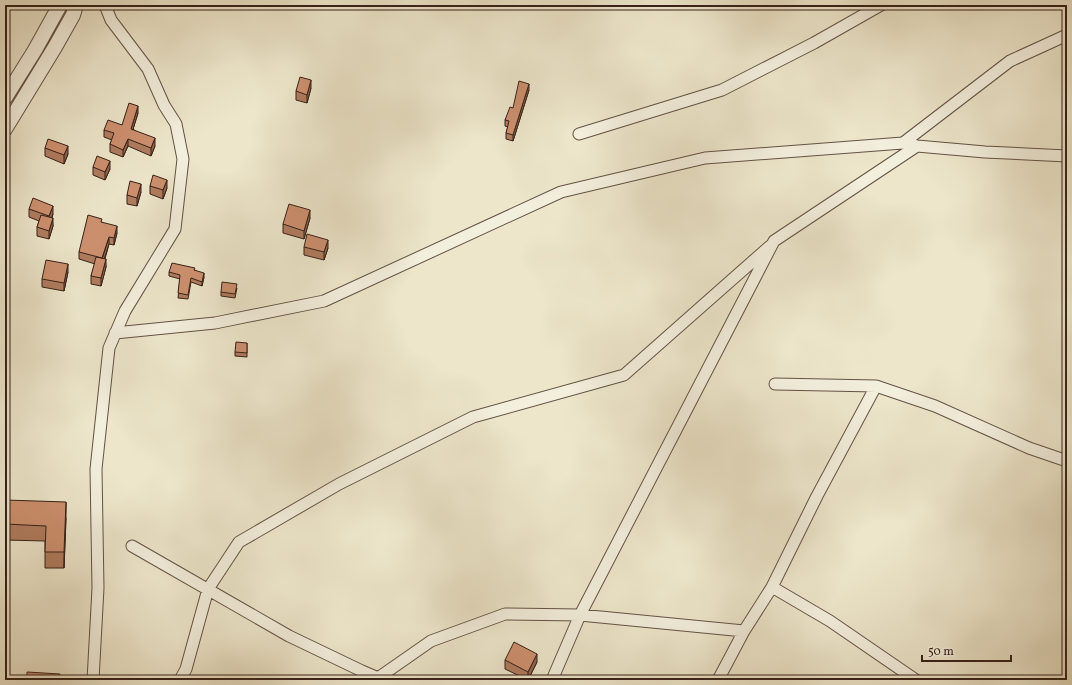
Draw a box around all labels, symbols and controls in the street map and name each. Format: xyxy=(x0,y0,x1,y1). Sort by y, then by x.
scale bar xyxy=(922,637,1011,663)
text: 50 m xyxy=(928,644,954,660)

